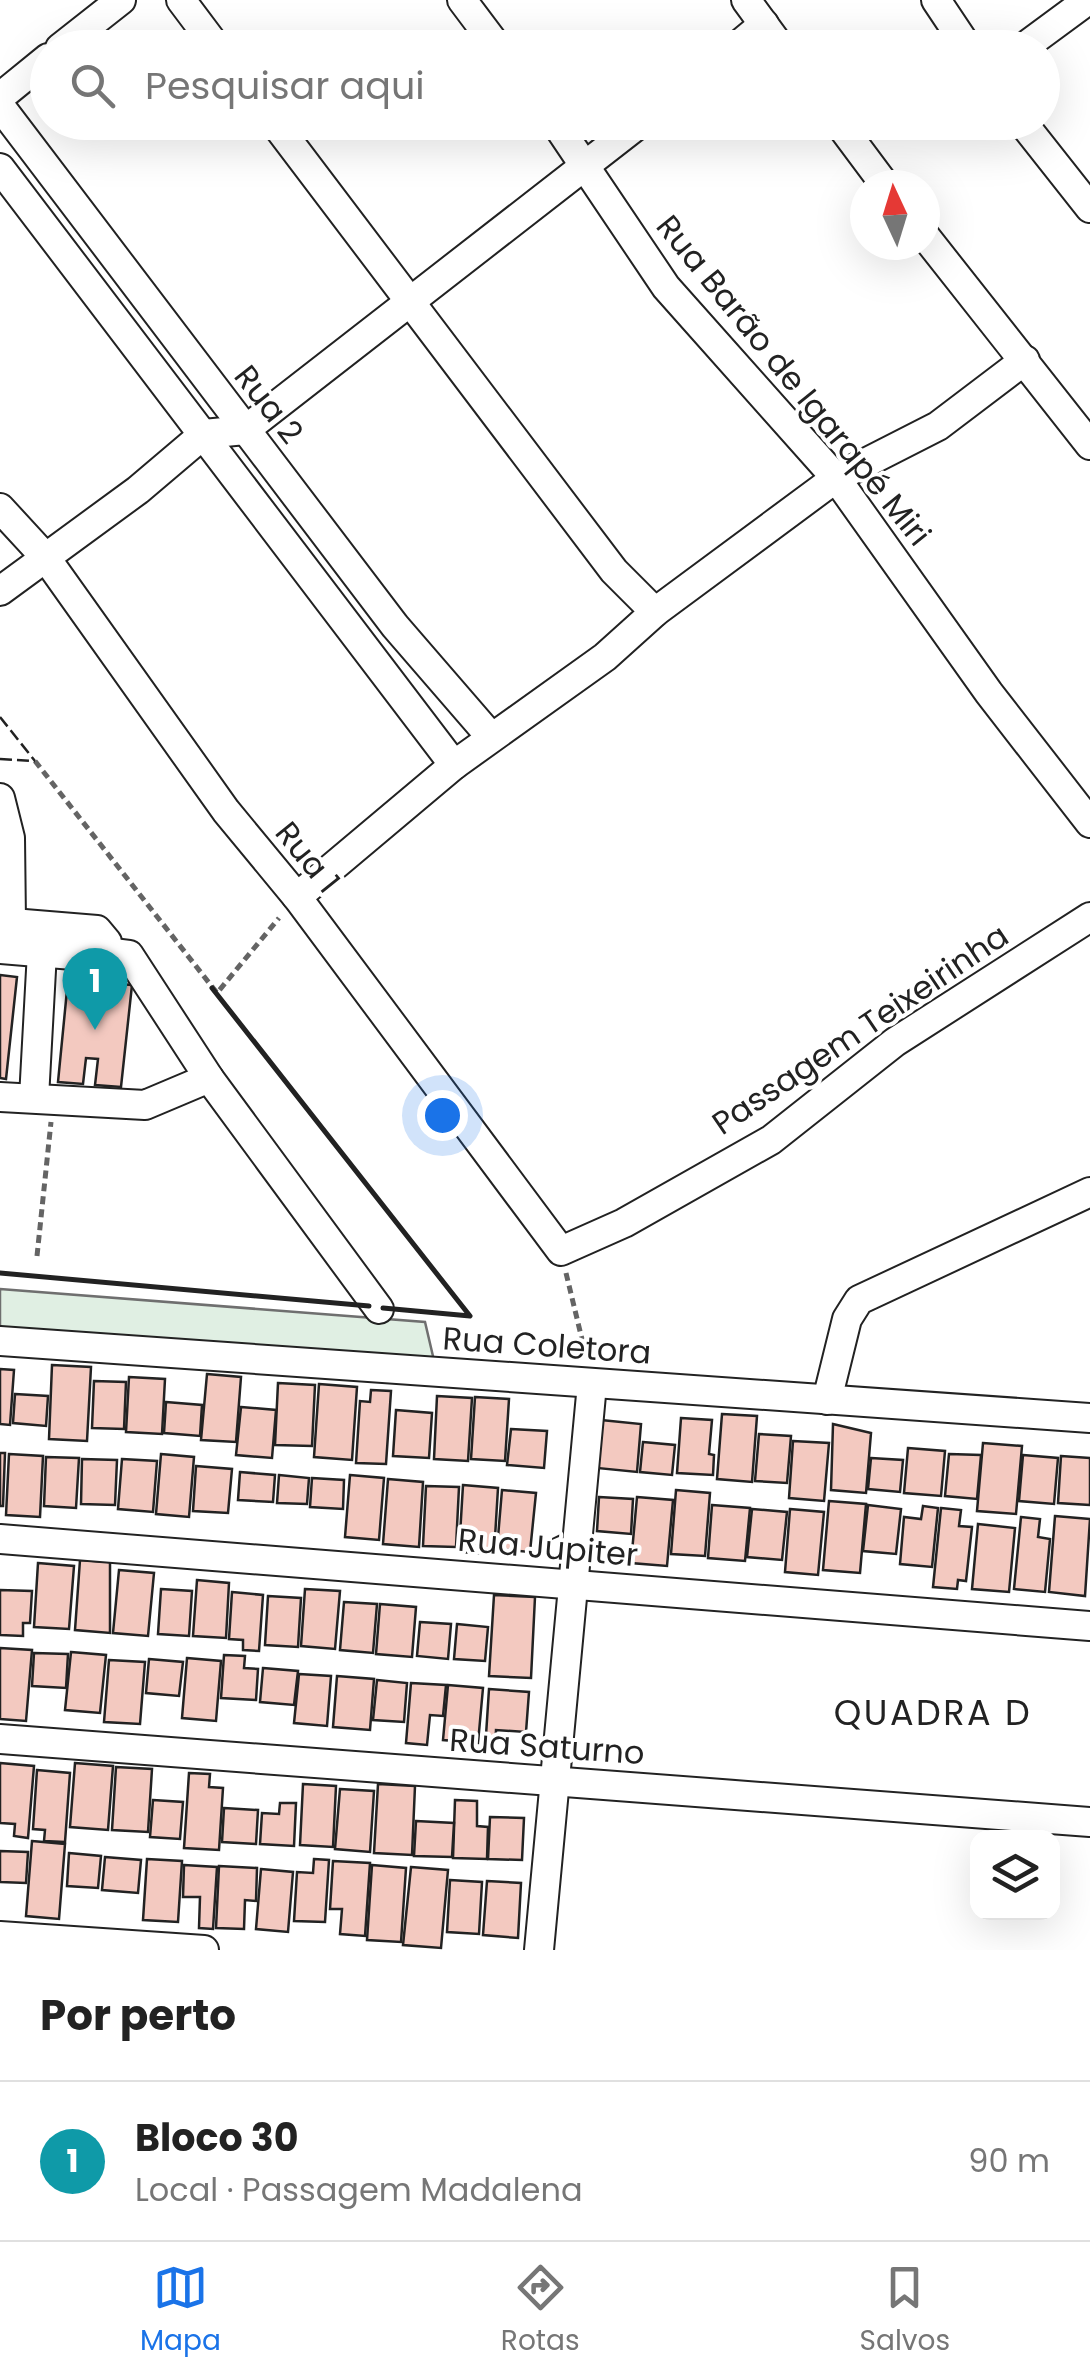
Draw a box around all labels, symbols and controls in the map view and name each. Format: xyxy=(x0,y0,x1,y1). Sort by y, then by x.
search box xyxy=(30,30,1060,140)
icon: search xyxy=(65,58,120,113)
text: Pesquisar aqui xyxy=(145,59,425,112)
north arrow xyxy=(850,170,940,260)
street label: Rua Barão de Igarapé Miri xyxy=(646,205,942,555)
street label: Rua 2 xyxy=(224,355,314,453)
street label: Rua 1 xyxy=(265,812,351,902)
street label: Passagem Teixeirinha xyxy=(703,913,1017,1145)
pin: 1 xyxy=(62,948,128,1030)
your location xyxy=(417,1090,468,1141)
street label: Rua Coletora xyxy=(441,1315,653,1375)
street label: Rua Júpiter xyxy=(456,1517,640,1577)
district label: QUADRA D xyxy=(834,1688,1032,1737)
street label: Rua Saturno xyxy=(448,1717,646,1775)
map controls xyxy=(970,1830,1060,1920)
button: layers xyxy=(970,1830,1060,1920)
text: Por perto xyxy=(40,1986,236,2045)
text: Bloco 30 xyxy=(135,2111,298,2164)
text: 1 xyxy=(66,2138,79,2183)
text: 90 m xyxy=(968,2138,1050,2183)
text: Local · Passagem Madalena xyxy=(135,2167,583,2212)
tab: Mapa xyxy=(140,2260,221,2362)
tab: Rotas xyxy=(501,2260,580,2362)
tab: Salvos xyxy=(860,2260,950,2362)

